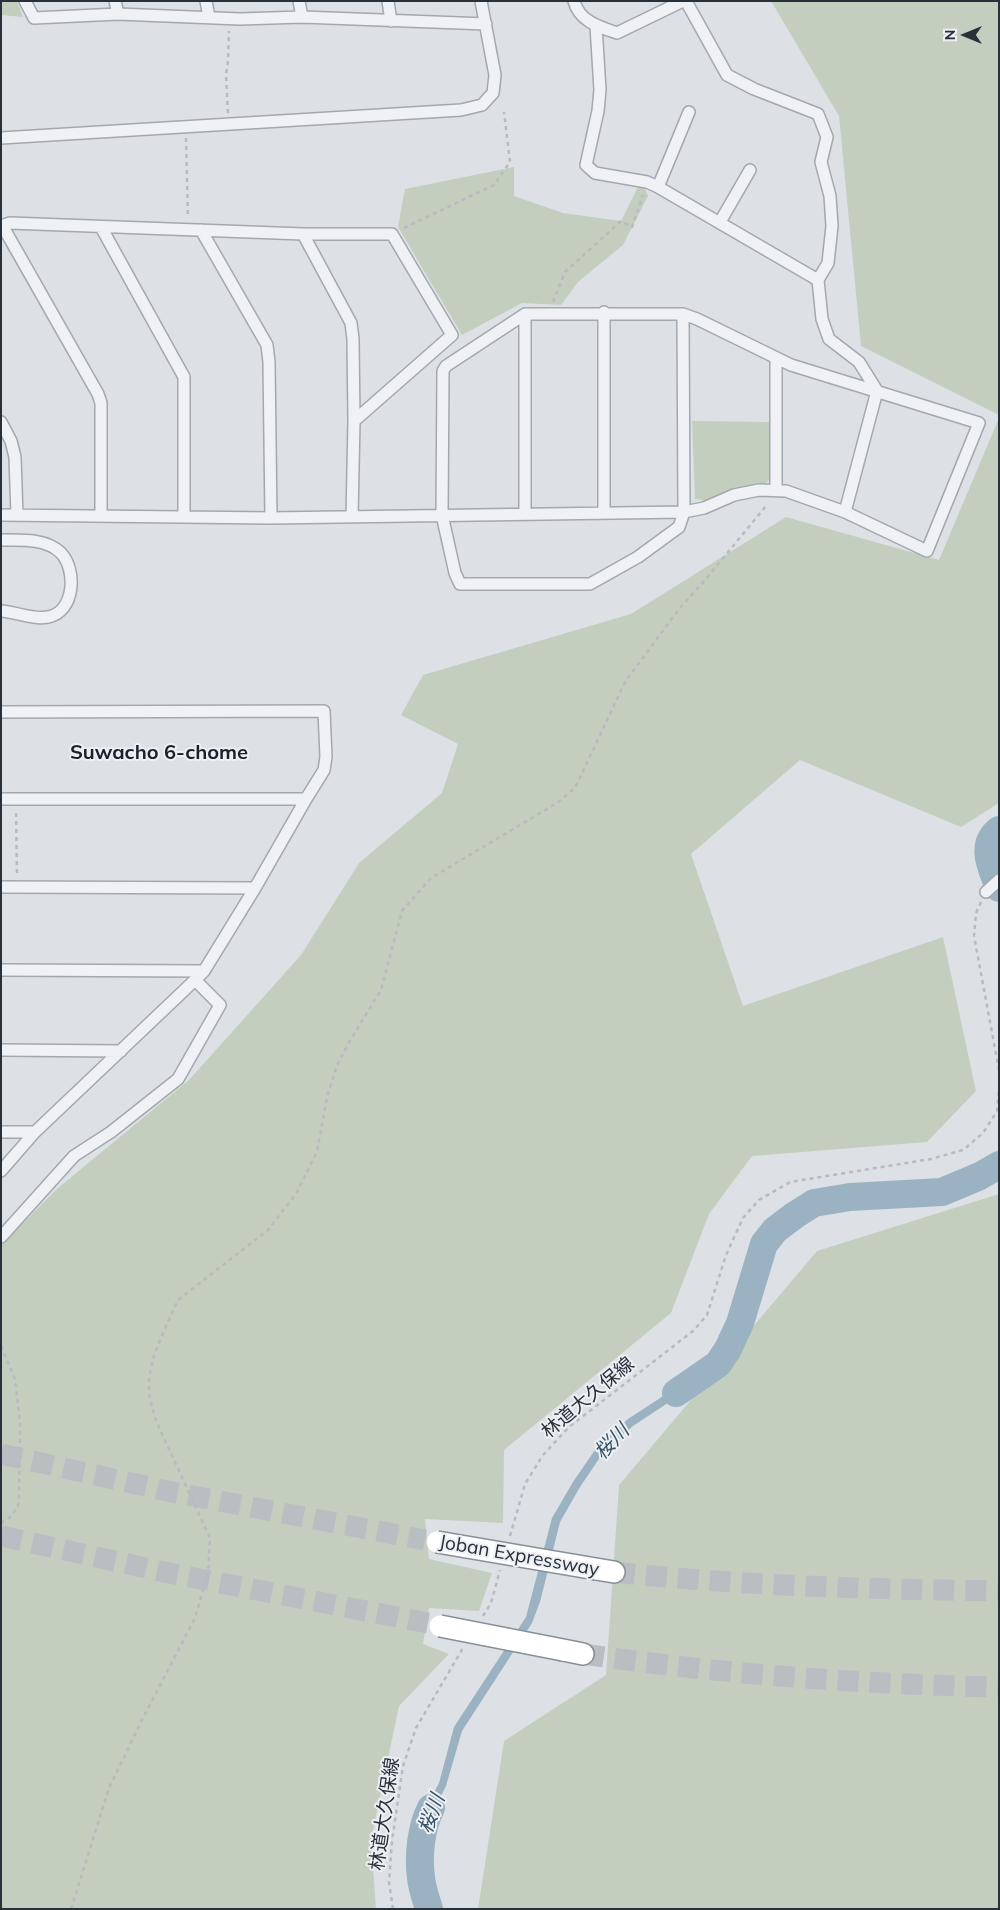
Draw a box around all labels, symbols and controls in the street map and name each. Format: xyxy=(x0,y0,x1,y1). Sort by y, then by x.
north arrow xyxy=(940,10,990,60)
text: N xyxy=(941,30,959,40)
district label: Suwacho 6-chome xyxy=(70,741,248,765)
street label: 林道大久保線 xyxy=(537,1353,639,1443)
water label: 桜川 xyxy=(589,1419,635,1465)
street label: Joban Expressway xyxy=(437,1531,601,1581)
street label: 林道大久保線 xyxy=(366,1756,404,1872)
water label: 桜川 xyxy=(414,1791,450,1837)

